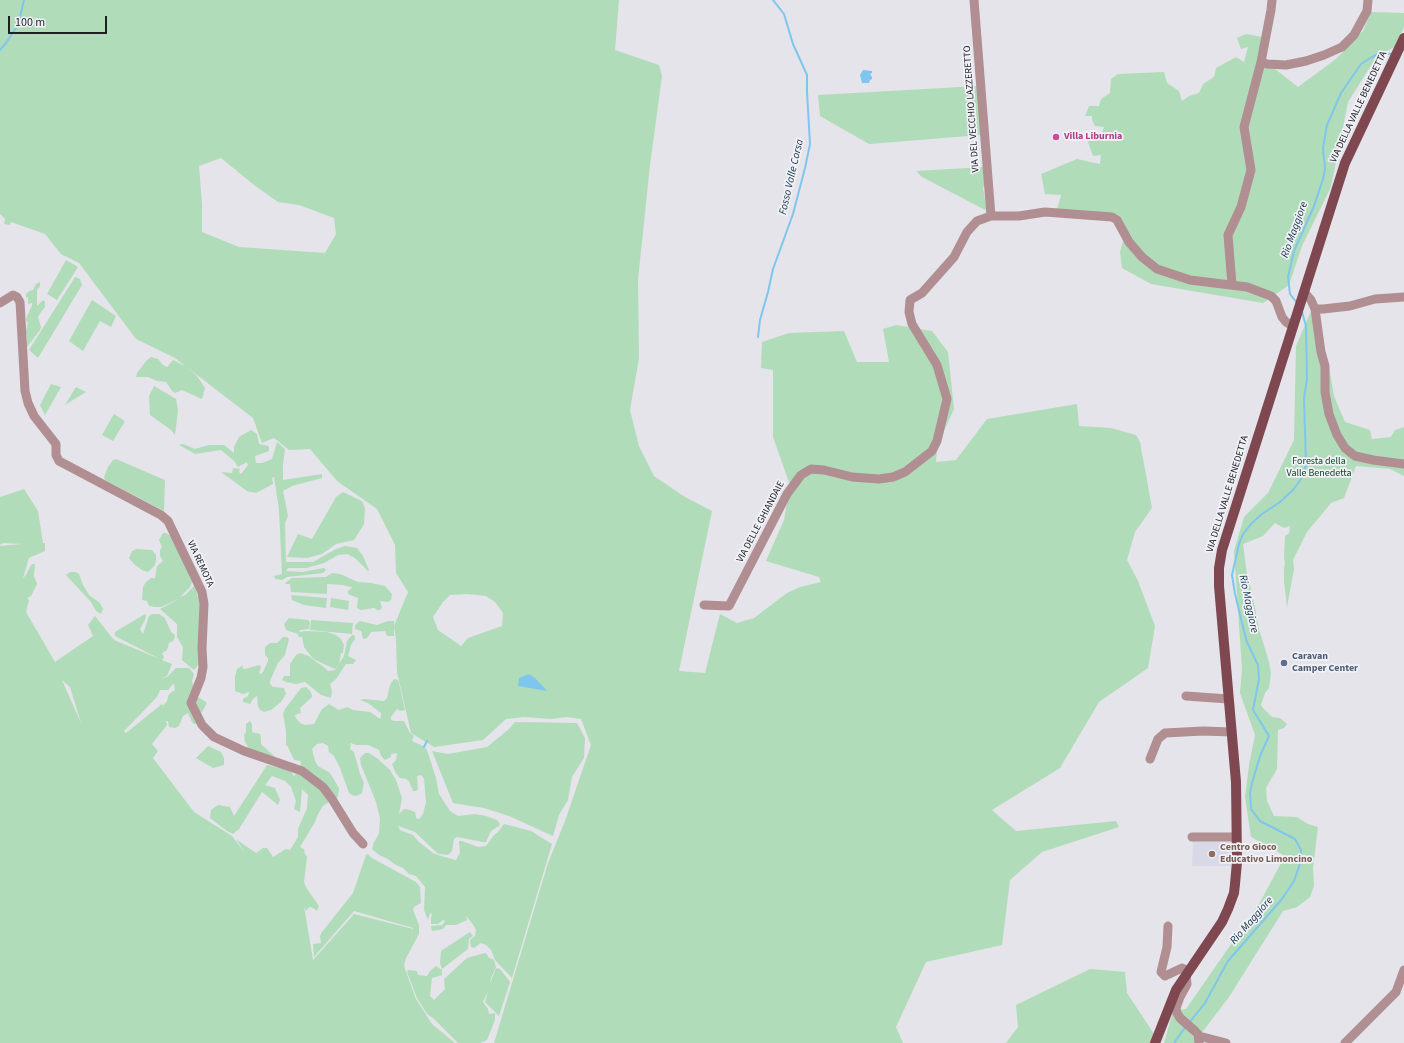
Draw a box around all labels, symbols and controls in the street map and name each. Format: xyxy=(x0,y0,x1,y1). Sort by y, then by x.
scale bar xyxy=(10,8,109,34)
text: 100 m xyxy=(15,14,45,31)
street label: VIA DEL VECCHIO LAZZERETTO xyxy=(962,45,982,173)
street label: VIA DELLA VALLE BENEDETTA xyxy=(1328,49,1390,165)
place label: Villa Liburnia xyxy=(1064,131,1122,143)
marker: Villa Liburnia xyxy=(1051,132,1061,142)
water label: Fosso Valle Corsa xyxy=(777,138,807,216)
water label: Rio Maggiore xyxy=(1279,200,1311,260)
street label: VIA DELLA VALLE BENEDETTA xyxy=(1205,434,1251,554)
park label: Foresta della Valle Benedetta xyxy=(1286,456,1352,480)
street label: VIA DELLE GHIANDAIE xyxy=(735,479,787,565)
street label: VIA REMOTA xyxy=(184,539,216,589)
water label: Rio Maggiore xyxy=(1235,574,1261,634)
place label: Caravan Camper Center xyxy=(1292,651,1358,674)
marker: Caravan Camper Center xyxy=(1279,658,1289,668)
place label: Centro Gioco Educativo Limoncino xyxy=(1220,842,1312,866)
marker: Centro Gioco Educativo Limoncino xyxy=(1207,849,1217,859)
water label: Rio Maggiore xyxy=(1228,894,1276,948)

